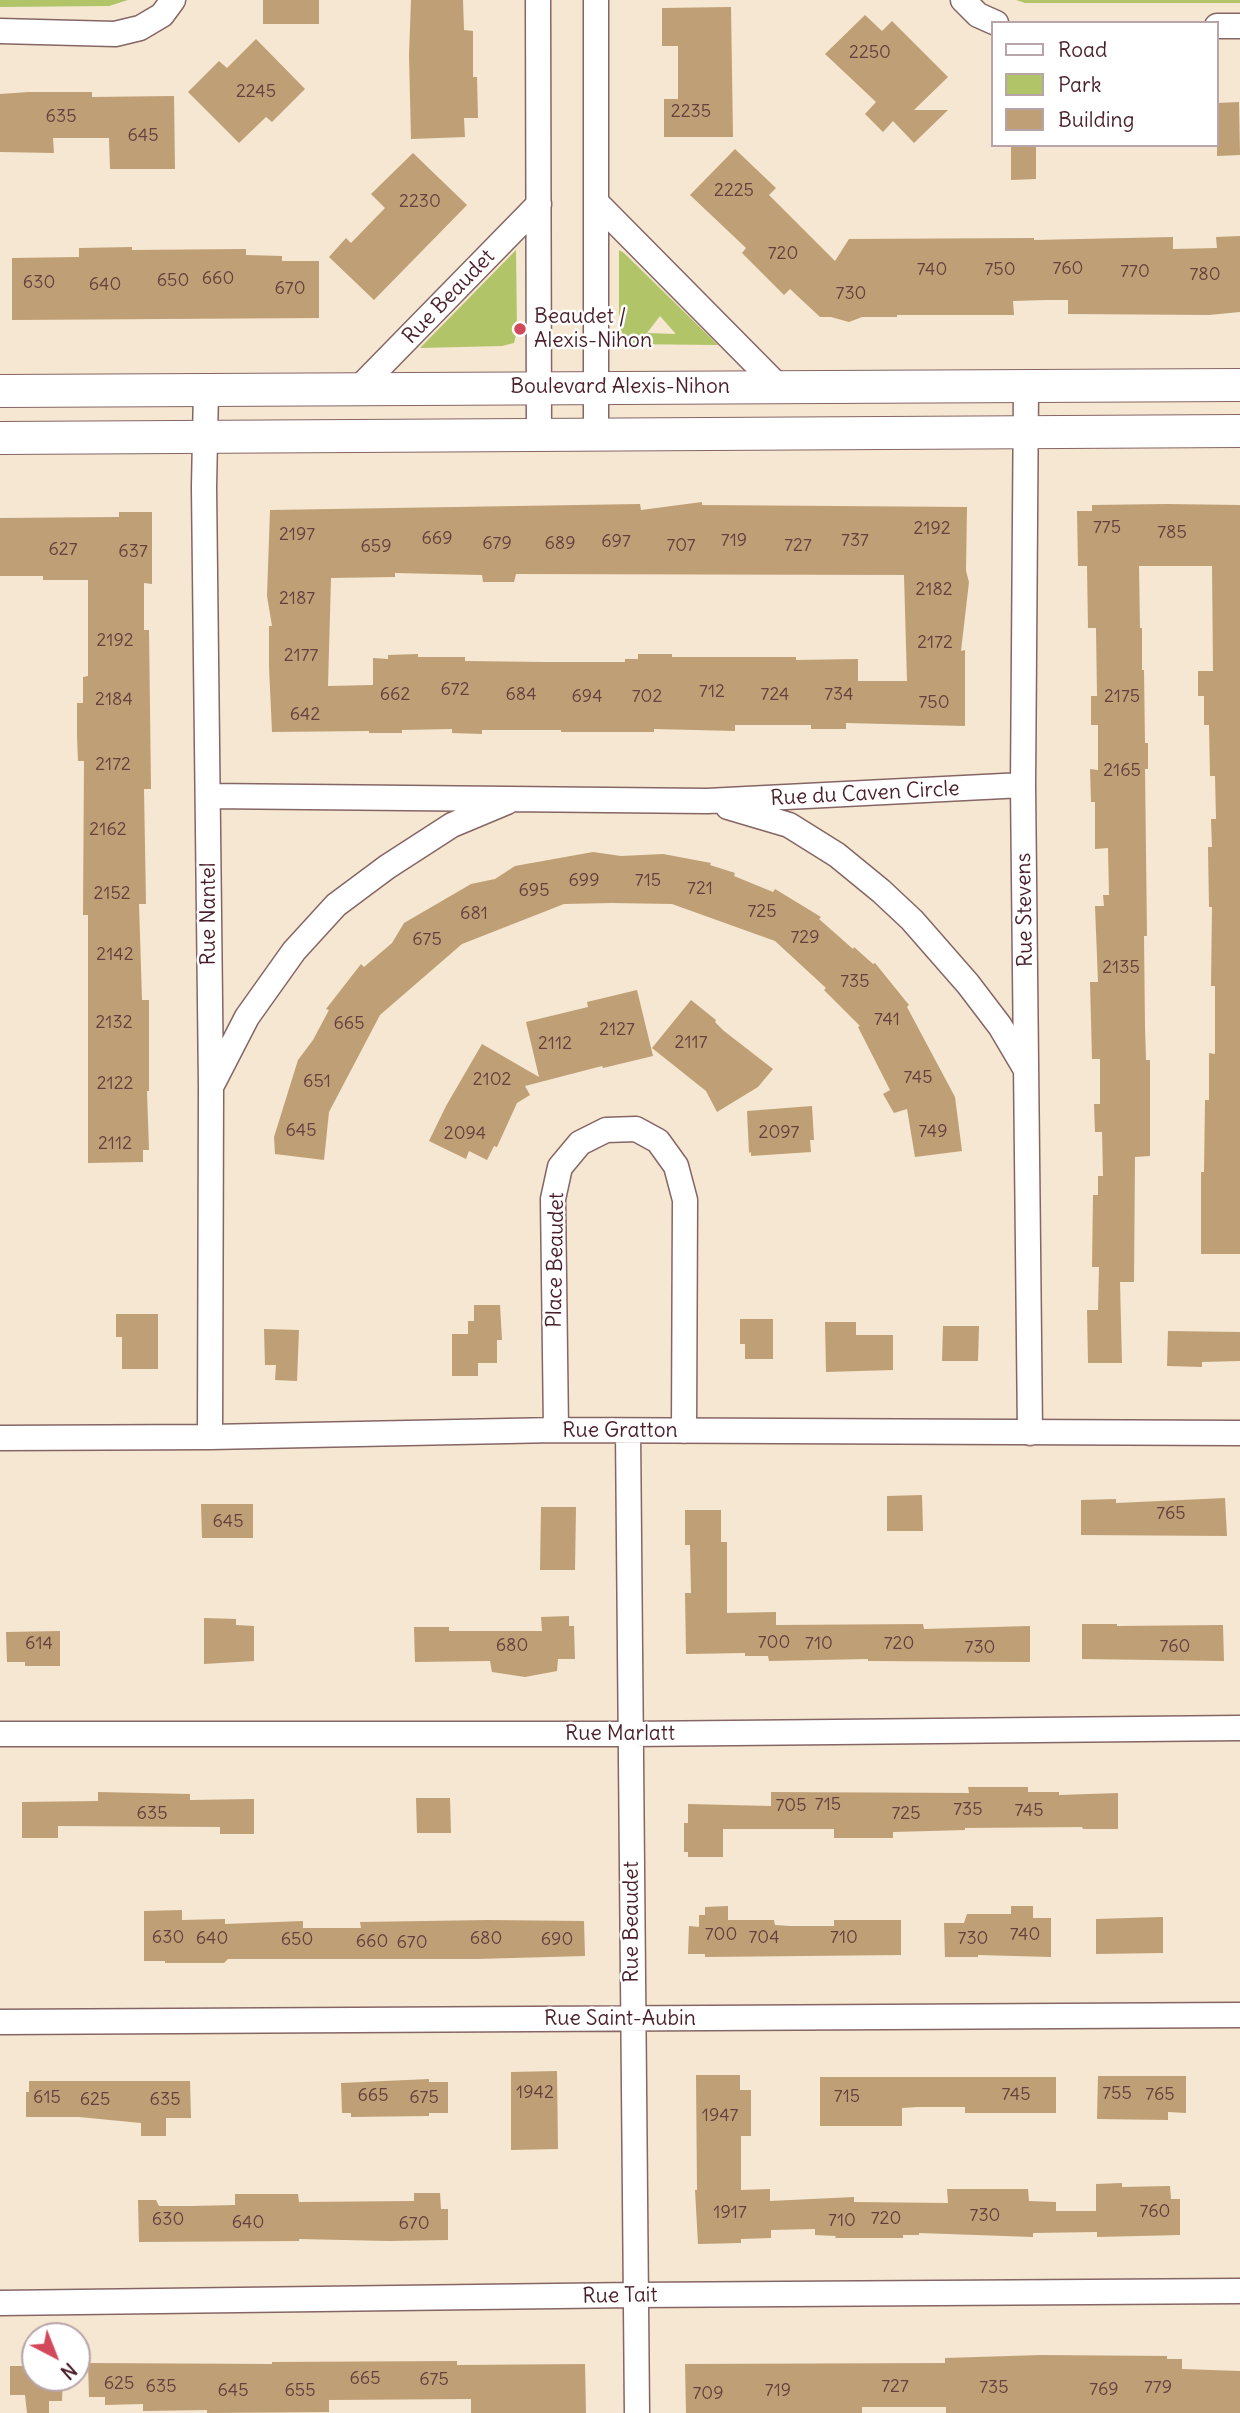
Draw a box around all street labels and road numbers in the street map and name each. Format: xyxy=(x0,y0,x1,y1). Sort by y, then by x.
street label: Rue Beaudet xyxy=(398,245,500,349)
street label: Boulevard Alexis-Nihon xyxy=(510,374,730,400)
street label: Rue du Caven Circle xyxy=(770,776,960,812)
street label: Rue Stevens xyxy=(1011,853,1039,967)
street label: Rue Nantel xyxy=(196,863,222,965)
street label: Place Beaudet xyxy=(542,1192,570,1328)
street label: Rue Gratton xyxy=(562,1418,678,1444)
street label: Rue Marlatt xyxy=(565,1721,675,1747)
street label: Rue Beaudet xyxy=(619,1861,645,1983)
street label: Rue Saint-Aubin xyxy=(544,2006,696,2032)
street label: Rue Tait xyxy=(582,2283,658,2309)

